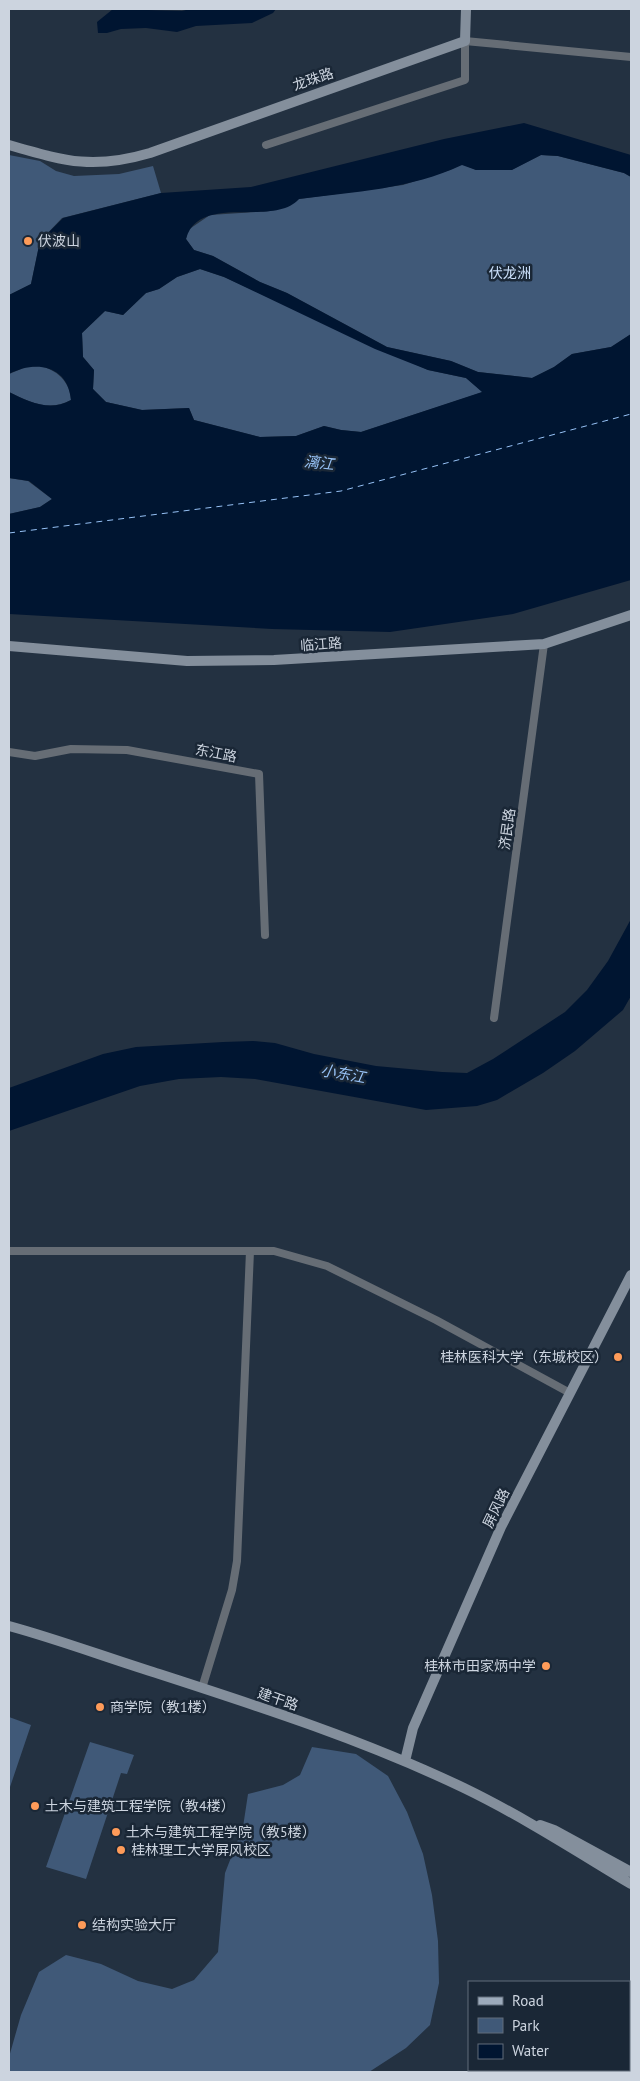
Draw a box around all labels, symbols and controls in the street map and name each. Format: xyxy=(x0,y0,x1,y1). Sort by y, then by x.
street label: 龙珠路 xyxy=(290,64,336,94)
place label: 伏波山 xyxy=(38,232,80,250)
marker: 伏波山 xyxy=(22,235,34,247)
park label: 伏龙洲 xyxy=(489,264,531,282)
water label: 漓江 xyxy=(303,451,337,474)
street label: 临江路 xyxy=(299,634,343,654)
street label: 东江路 xyxy=(194,740,238,766)
street label: 济民路 xyxy=(495,807,519,851)
water label: 小东江 xyxy=(319,1060,369,1087)
place label: 桂林医科大学（东城校区） xyxy=(440,1348,608,1366)
marker: 桂林医科大学（东城校区） xyxy=(612,1351,624,1363)
street label: 屏风路 xyxy=(479,1485,513,1531)
place label: 桂林市田家炳中学 xyxy=(424,1657,536,1675)
marker: 桂林市田家炳中学 xyxy=(540,1660,552,1672)
street label: 建干路 xyxy=(255,1684,301,1714)
place label: 商学院（教1楼） xyxy=(110,1698,216,1716)
marker: 商学院（教1楼） xyxy=(94,1701,106,1713)
place label: 土木与建筑工程学院（教4楼） xyxy=(45,1797,235,1815)
marker: 土木与建筑工程学院（教4楼） xyxy=(29,1800,41,1812)
place label: 土木与建筑工程学院（教5楼） xyxy=(126,1823,316,1841)
marker: 土木与建筑工程学院（教5楼） xyxy=(110,1826,122,1838)
place label: 桂林理工大学屏风校区 xyxy=(131,1841,271,1859)
marker: 桂林理工大学屏风校区 xyxy=(115,1844,127,1856)
place label: 结构实验大厅 xyxy=(92,1916,176,1934)
marker: 结构实验大厅 xyxy=(76,1919,88,1931)
legend xyxy=(468,1981,630,2071)
text: Road xyxy=(512,1991,544,2010)
text: Park xyxy=(512,2016,540,2035)
text: Water xyxy=(512,2041,549,2060)

